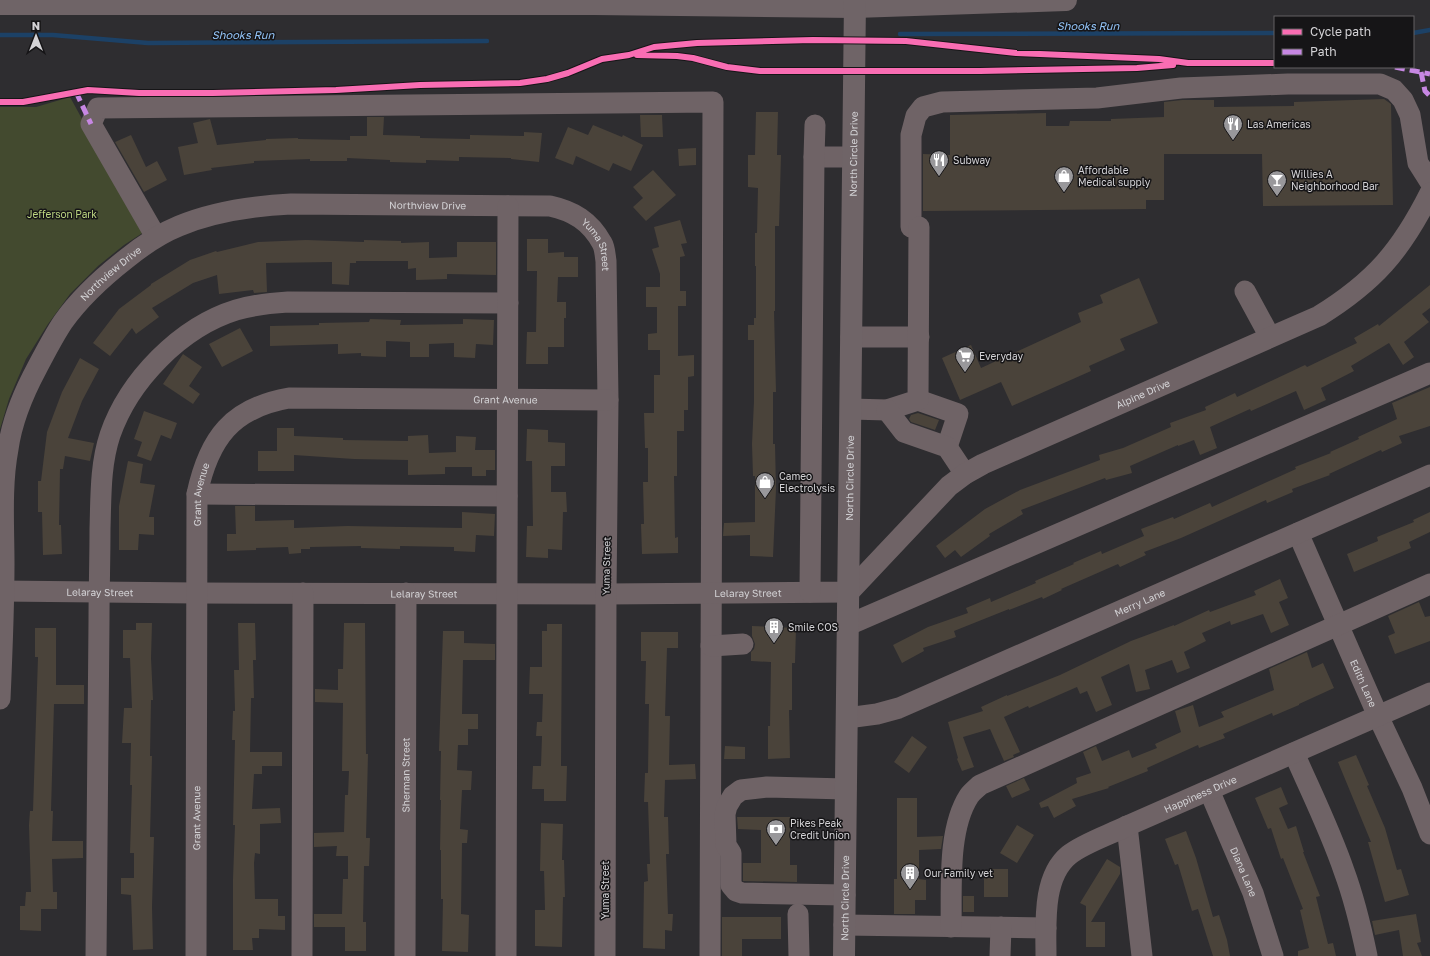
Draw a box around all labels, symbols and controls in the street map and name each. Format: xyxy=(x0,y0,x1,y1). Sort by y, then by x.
north arrow xyxy=(16,16,56,56)
legend xyxy=(1274,16,1414,68)
text: N xyxy=(32,19,40,32)
water label: Shooks Run xyxy=(1057,19,1120,32)
text: Cycle path xyxy=(1310,24,1371,39)
water label: Shooks Run xyxy=(212,28,275,41)
text: Path xyxy=(1310,44,1337,59)
street label: North Circle Drive xyxy=(847,111,860,197)
restaurant icon: Las Americas xyxy=(1222,113,1244,141)
place label: Las Americas xyxy=(1247,118,1311,130)
restaurant icon: Subway xyxy=(928,149,950,177)
place label: Subway xyxy=(953,154,991,166)
place label: Affordable Medical supply xyxy=(1078,164,1151,188)
shop icon: Affordable Medical supply xyxy=(1053,165,1075,193)
place label: Willies A Neighborhood Bar xyxy=(1291,168,1379,192)
bar icon: Willies A Neighborhood Bar xyxy=(1266,169,1288,197)
street label: Northview Drive xyxy=(389,199,466,211)
park label: Jefferson Park xyxy=(27,208,97,220)
street label: Yuma Street xyxy=(579,216,612,271)
street label: Northview Drive xyxy=(77,243,144,303)
supermarket icon: Everyday xyxy=(954,345,976,373)
place label: Everyday xyxy=(979,350,1023,362)
street label: Alpine Drive xyxy=(1114,376,1172,411)
street label: Grant Avenue xyxy=(473,393,538,406)
street label: North Circle Drive xyxy=(843,435,856,521)
street label: Grant Avenue xyxy=(191,461,212,526)
place label: Cameo Electrolysis xyxy=(779,470,835,494)
shop icon: Cameo Electrolysis xyxy=(754,471,776,499)
street label: Yuma Street xyxy=(599,537,613,595)
street label: Lelaray Street xyxy=(66,586,134,598)
street label: Merry Lane xyxy=(1113,586,1167,619)
street label: Lelaray Street xyxy=(390,587,458,600)
street label: Lelaray Street xyxy=(714,587,782,599)
building icon: Smile COS xyxy=(763,616,785,644)
place label: Smile COS xyxy=(788,621,838,633)
street label: Edith Lane xyxy=(1348,658,1379,709)
street label: Sherman Street xyxy=(399,737,412,813)
street label: Happiness Drive xyxy=(1162,773,1239,815)
street label: Grant Avenue xyxy=(190,786,202,850)
place label: Pikes Peak Credit Union xyxy=(790,817,850,841)
bank icon: Pikes Peak Credit Union xyxy=(765,818,787,846)
street label: Diana Lane xyxy=(1228,845,1260,898)
street label: North Circle Drive xyxy=(838,855,851,941)
street label: Yuma Street xyxy=(599,861,611,919)
building icon: Our Family vet xyxy=(899,862,921,890)
place label: Our Family vet xyxy=(924,867,993,879)

